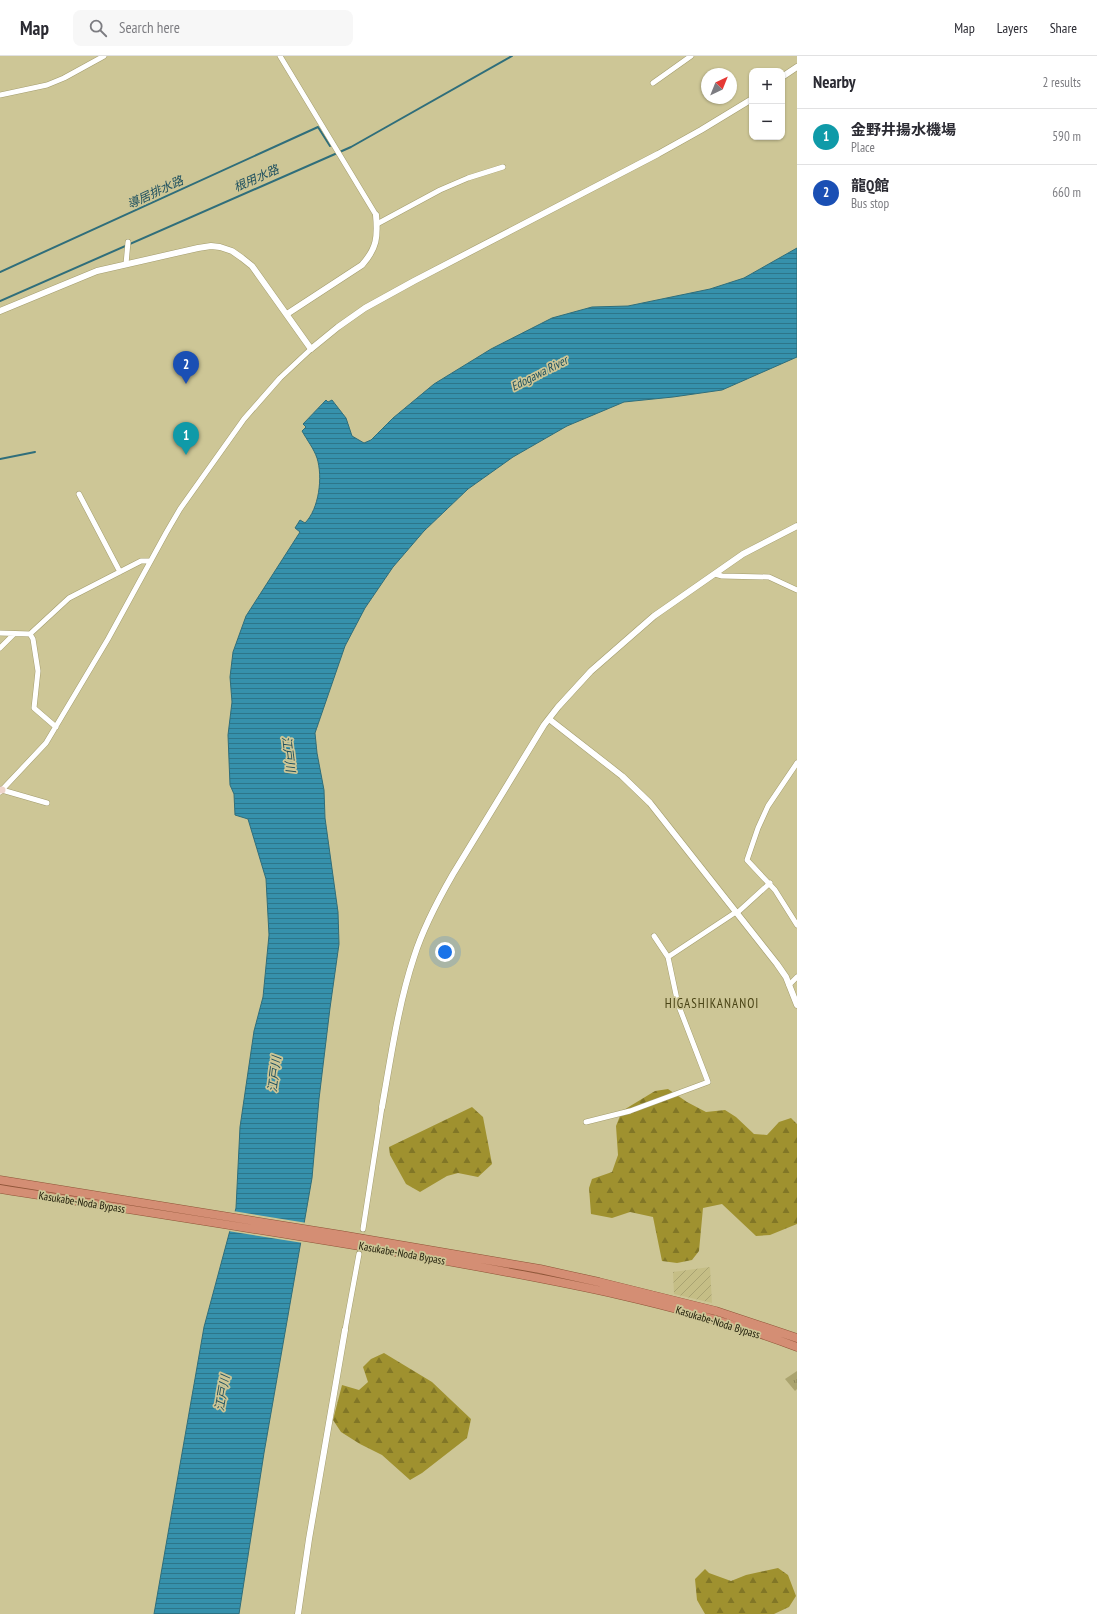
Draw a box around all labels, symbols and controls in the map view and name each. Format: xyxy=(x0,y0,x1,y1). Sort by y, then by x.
search box xyxy=(73,10,353,46)
text: Map xyxy=(20,16,49,40)
icon: search xyxy=(87,17,109,39)
text: Search here xyxy=(119,18,180,37)
text: Map xyxy=(954,19,975,37)
text: Layers xyxy=(997,19,1028,37)
text: Share xyxy=(1050,19,1077,37)
north arrow xyxy=(701,68,737,104)
map controls xyxy=(749,68,785,140)
button: + xyxy=(749,68,785,104)
text: Nearby xyxy=(813,71,856,93)
text: 2 results xyxy=(1042,74,1081,91)
button: − xyxy=(749,104,785,140)
text: 金野井揚水機場 xyxy=(851,120,956,139)
text: 1 xyxy=(823,128,829,145)
text: 590 m xyxy=(1052,128,1081,145)
text: Place xyxy=(851,139,875,156)
water label: 根用水路 xyxy=(231,161,282,195)
water label: 導居排水路 xyxy=(125,172,186,211)
text: 龍Q館 xyxy=(851,176,889,195)
text: 2 xyxy=(823,184,829,201)
text: 660 m xyxy=(1052,184,1081,201)
text: Bus stop xyxy=(851,195,889,212)
pin: 2 xyxy=(173,351,199,384)
water label: Edogawa River xyxy=(508,352,571,394)
pin: 1 xyxy=(173,422,199,455)
water label: 江戸川 xyxy=(279,735,299,775)
your location xyxy=(435,942,455,962)
district label: HIGASHIKANANOI xyxy=(665,995,759,1012)
water label: 江戸川 xyxy=(264,1053,284,1093)
street label: Kasukabe-Noda Bypass xyxy=(38,1188,127,1216)
street label: Kasukabe-Noda Bypass xyxy=(358,1239,447,1268)
street label: Kasukabe-Noda Bypass xyxy=(674,1303,762,1342)
water label: 江戸川 xyxy=(211,1372,233,1412)

